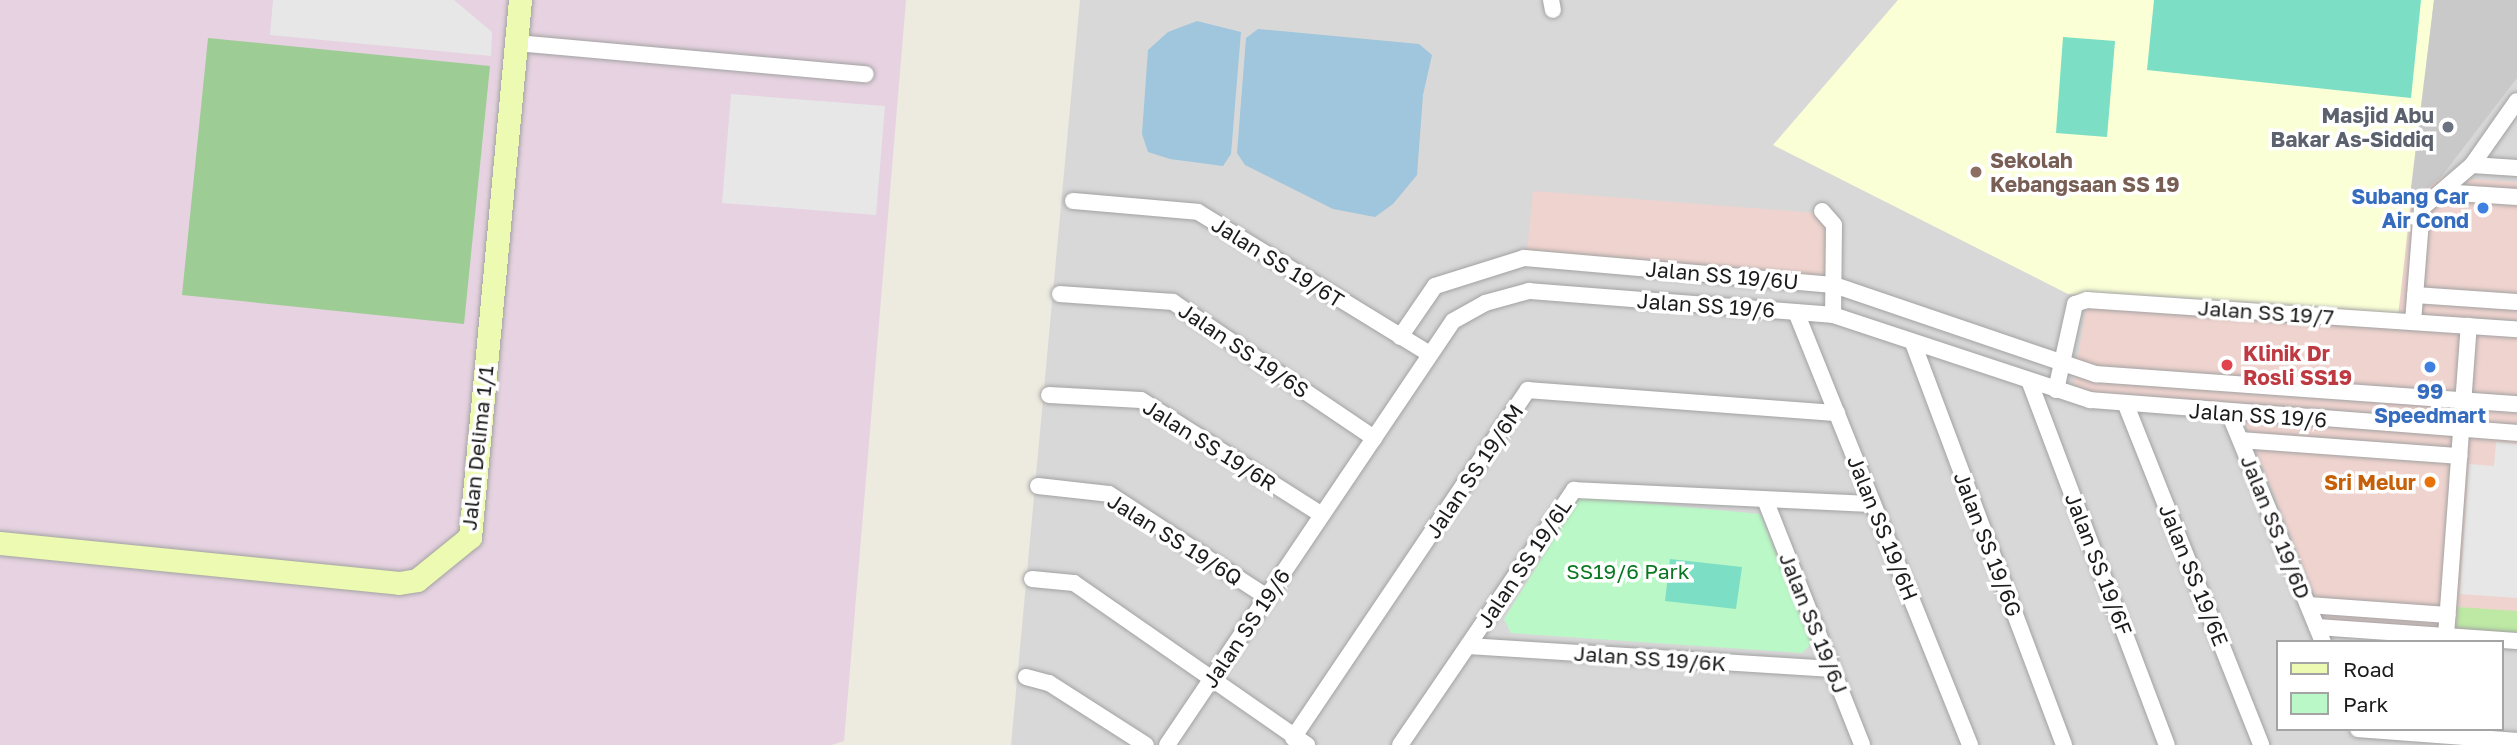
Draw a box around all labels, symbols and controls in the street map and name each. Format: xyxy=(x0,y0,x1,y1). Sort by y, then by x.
place label: Masjid Abu Bakar As-Siddiq xyxy=(2271,102,2434,152)
marker: Masjid Abu Bakar As-Siddiq xyxy=(2440,119,2456,135)
place label: Sekolah Kebangsaan SS 19 xyxy=(1990,147,2180,197)
marker: Sekolah Kebangsaan SS 19 xyxy=(1968,164,1984,180)
place label: Subang Car Air Cond xyxy=(2351,183,2469,233)
marker: Subang Car Air Cond xyxy=(2475,200,2491,216)
street label: Jalan SS 19/6T xyxy=(1207,211,1349,313)
street label: Jalan SS 19/6U xyxy=(1644,256,1800,294)
street label: Jalan SS 19/6 xyxy=(1636,288,1776,322)
street label: Jalan SS 19/7 xyxy=(2197,295,2335,329)
street label: Jalan SS 19/6S xyxy=(1174,297,1314,403)
place label: Klinik Dr Rosli SS19 xyxy=(2243,340,2352,390)
marker: Klinik Dr Rosli SS19 xyxy=(2217,355,2237,375)
marker: 99 Speedmart xyxy=(2422,359,2438,375)
street label: Jalan Delima 1/1 xyxy=(456,364,498,532)
place label: 99 Speedmart xyxy=(2374,378,2486,428)
street label: Jalan SS 19/6R xyxy=(1139,394,1281,496)
street label: Jalan SS 19/6 xyxy=(2188,398,2328,432)
street label: Jalan SS 19/6M xyxy=(1420,399,1528,543)
street label: Jalan SS 19/6D xyxy=(2236,451,2316,603)
street label: Jalan SS 19/6H xyxy=(1842,452,1924,604)
street label: Jalan SS 19/6G xyxy=(1949,468,2027,620)
place label: Sri Melur xyxy=(2324,469,2416,495)
marker: Sri Melur xyxy=(2422,474,2438,490)
street label: Jalan SS 19/6Q xyxy=(1103,488,1247,590)
street label: Jalan SS 19/6F xyxy=(2060,489,2138,639)
street label: Jalan SS 19/6L xyxy=(1472,494,1576,632)
street label: Jalan SS 19/6E xyxy=(2154,500,2234,650)
street label: Jalan SS 19/6J xyxy=(1774,549,1854,697)
park label: SS19/6 Park xyxy=(1566,558,1690,584)
street label: Jalan SS 19/6 xyxy=(1197,564,1295,692)
street label: Jalan SS 19/6K xyxy=(1573,640,1727,676)
legend xyxy=(2276,640,2503,731)
text: Road xyxy=(2343,656,2394,682)
text: Park xyxy=(2343,691,2388,717)

